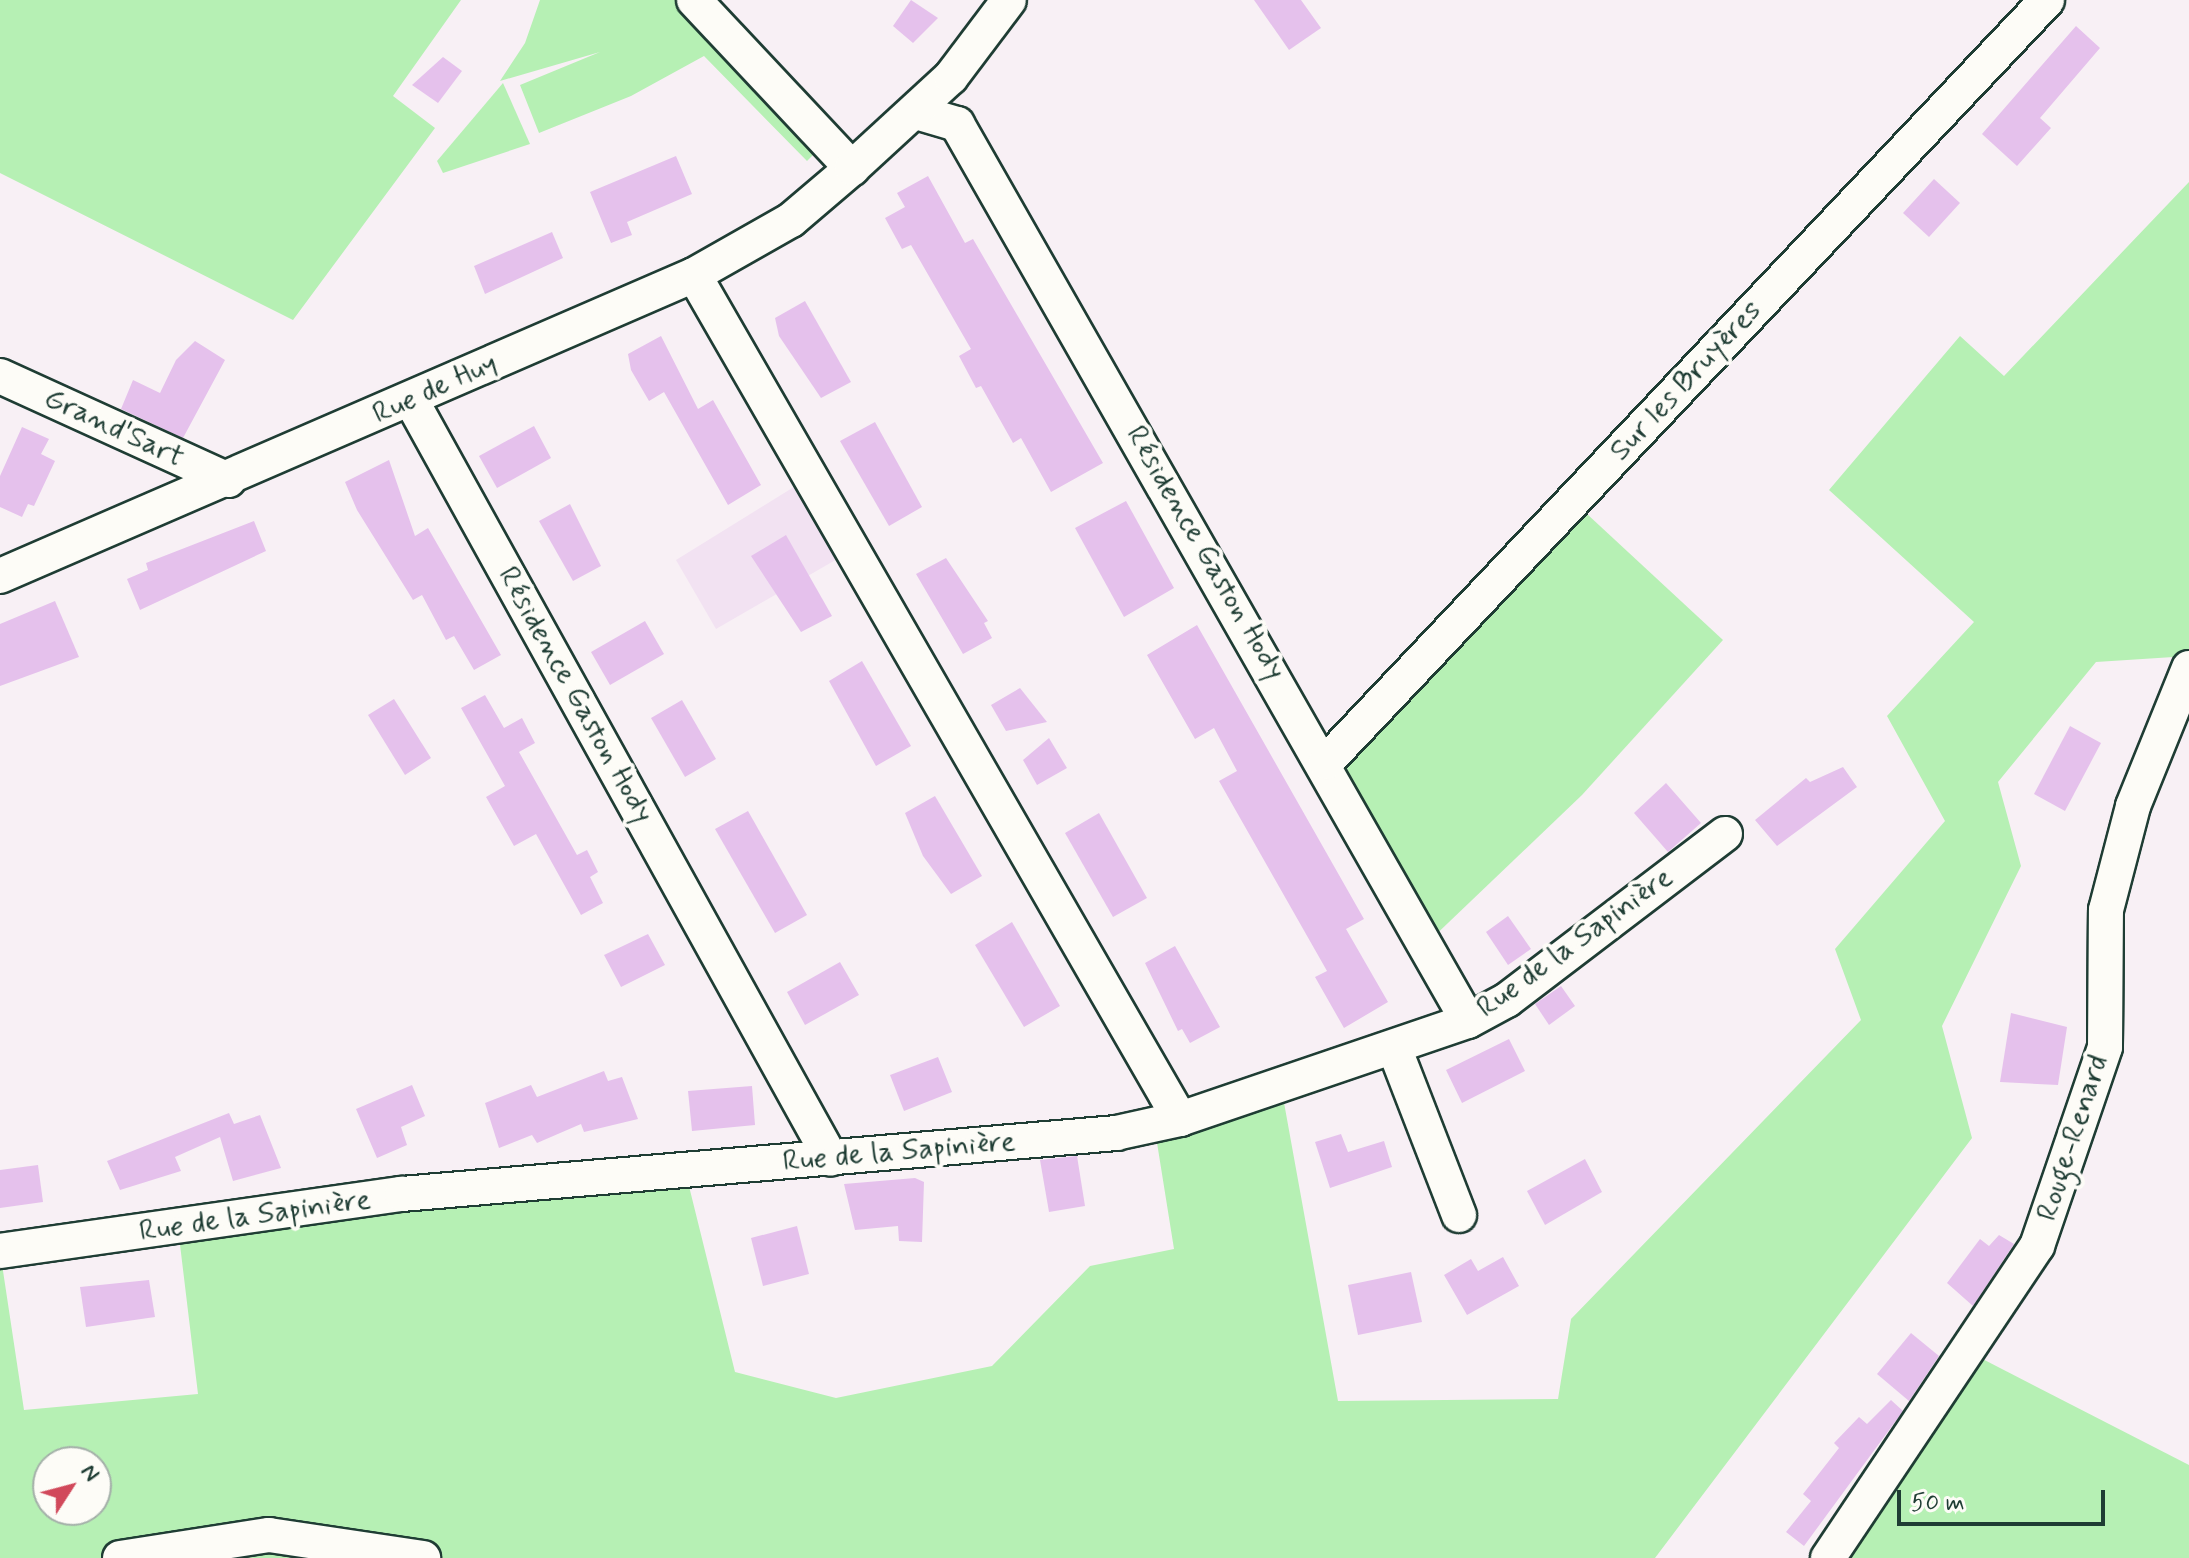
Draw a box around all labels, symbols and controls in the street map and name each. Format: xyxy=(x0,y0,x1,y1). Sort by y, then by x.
street label: Sur les Bruyères xyxy=(1602,293,1770,469)
street label: Rue de Huy xyxy=(365,345,505,433)
street label: Grand'Sart xyxy=(38,380,190,476)
street label: Résidence Gaston Hody xyxy=(1117,419,1293,687)
street label: Résidence Gaston Hody xyxy=(489,560,661,830)
street label: Rue de la Sapinière xyxy=(1466,857,1684,1029)
street label: Rouge-Renard xyxy=(2029,1050,2117,1226)
street label: Rue de la Sapinière xyxy=(777,1123,1021,1181)
street label: Rue de la Sapinière xyxy=(132,1181,378,1251)
north arrow xyxy=(32,1446,112,1526)
text: N xyxy=(74,1459,105,1487)
scale bar xyxy=(1901,1474,2109,1524)
text: 50 m xyxy=(1911,1488,1965,1519)

